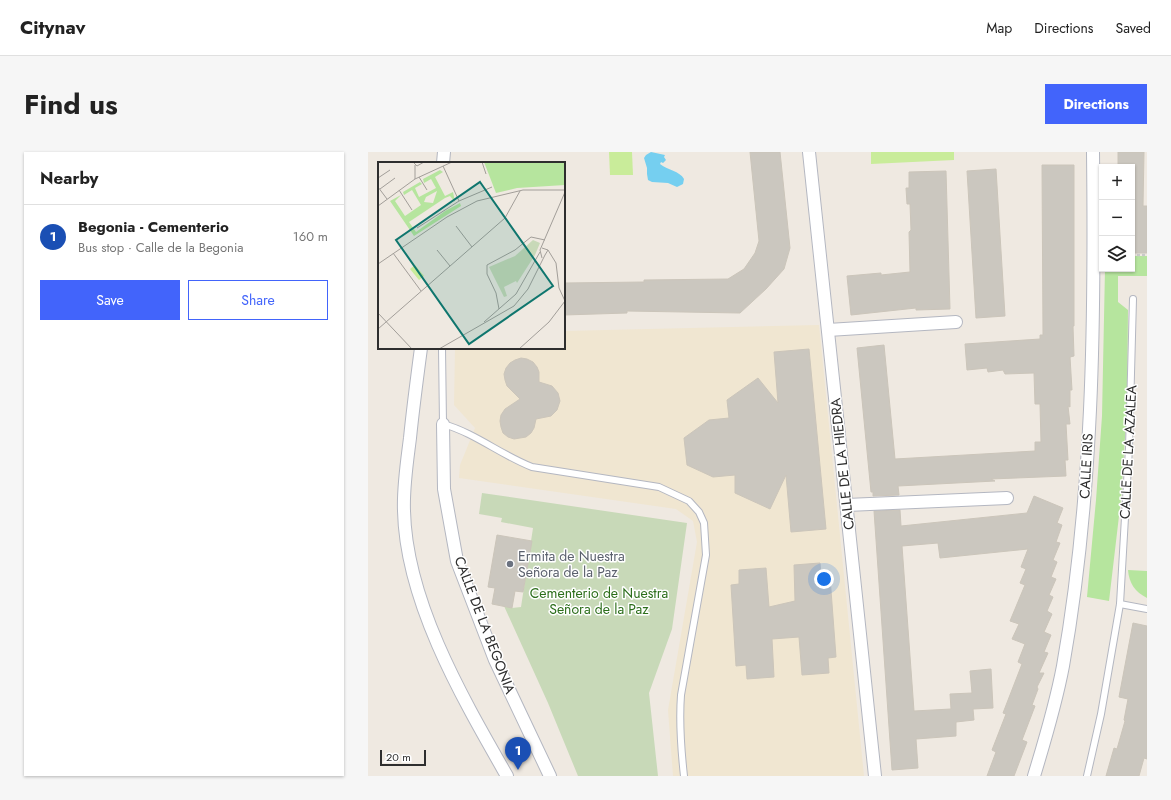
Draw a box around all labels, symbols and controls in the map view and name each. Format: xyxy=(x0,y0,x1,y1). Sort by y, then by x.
text: Citynav xyxy=(20,14,86,41)
text: Map xyxy=(986,18,1012,38)
text: Directions xyxy=(1034,18,1094,38)
text: Saved xyxy=(1116,18,1151,38)
text: Find us xyxy=(24,84,118,125)
button: Directions xyxy=(1045,84,1147,124)
inset map xyxy=(378,162,565,349)
map controls xyxy=(1099,164,1135,272)
button: + xyxy=(1099,164,1135,200)
text: Nearby xyxy=(40,166,98,190)
button: − xyxy=(1099,200,1135,236)
text: Begonia - Cementerio xyxy=(78,216,229,238)
text: 1 xyxy=(50,227,56,246)
text: 160 m xyxy=(293,227,328,246)
button: layers xyxy=(1099,236,1135,272)
text: Bus stop · Calle de la Begonia xyxy=(78,238,244,257)
button: Save xyxy=(40,280,180,320)
button: Share xyxy=(188,280,328,320)
street label: CALLE DE LA AZALEA xyxy=(1115,384,1142,519)
street label: CALLE DE LA HIEDRA xyxy=(825,396,859,531)
street label: CALLE IRIS xyxy=(1074,432,1098,499)
place label: Ermita de Nuestra Señora de la Paz xyxy=(518,546,625,582)
street label: CALLE DE LA BEGONIA xyxy=(450,553,521,697)
marker: Ermita de Nuestra Señora de la Paz xyxy=(505,559,515,569)
your location xyxy=(814,569,834,589)
park label: Cementerio de Nuestra Señora de la Paz xyxy=(530,583,668,619)
pin: 1 xyxy=(505,737,531,770)
scale bar xyxy=(380,748,426,767)
text: 20 m xyxy=(386,749,411,765)

